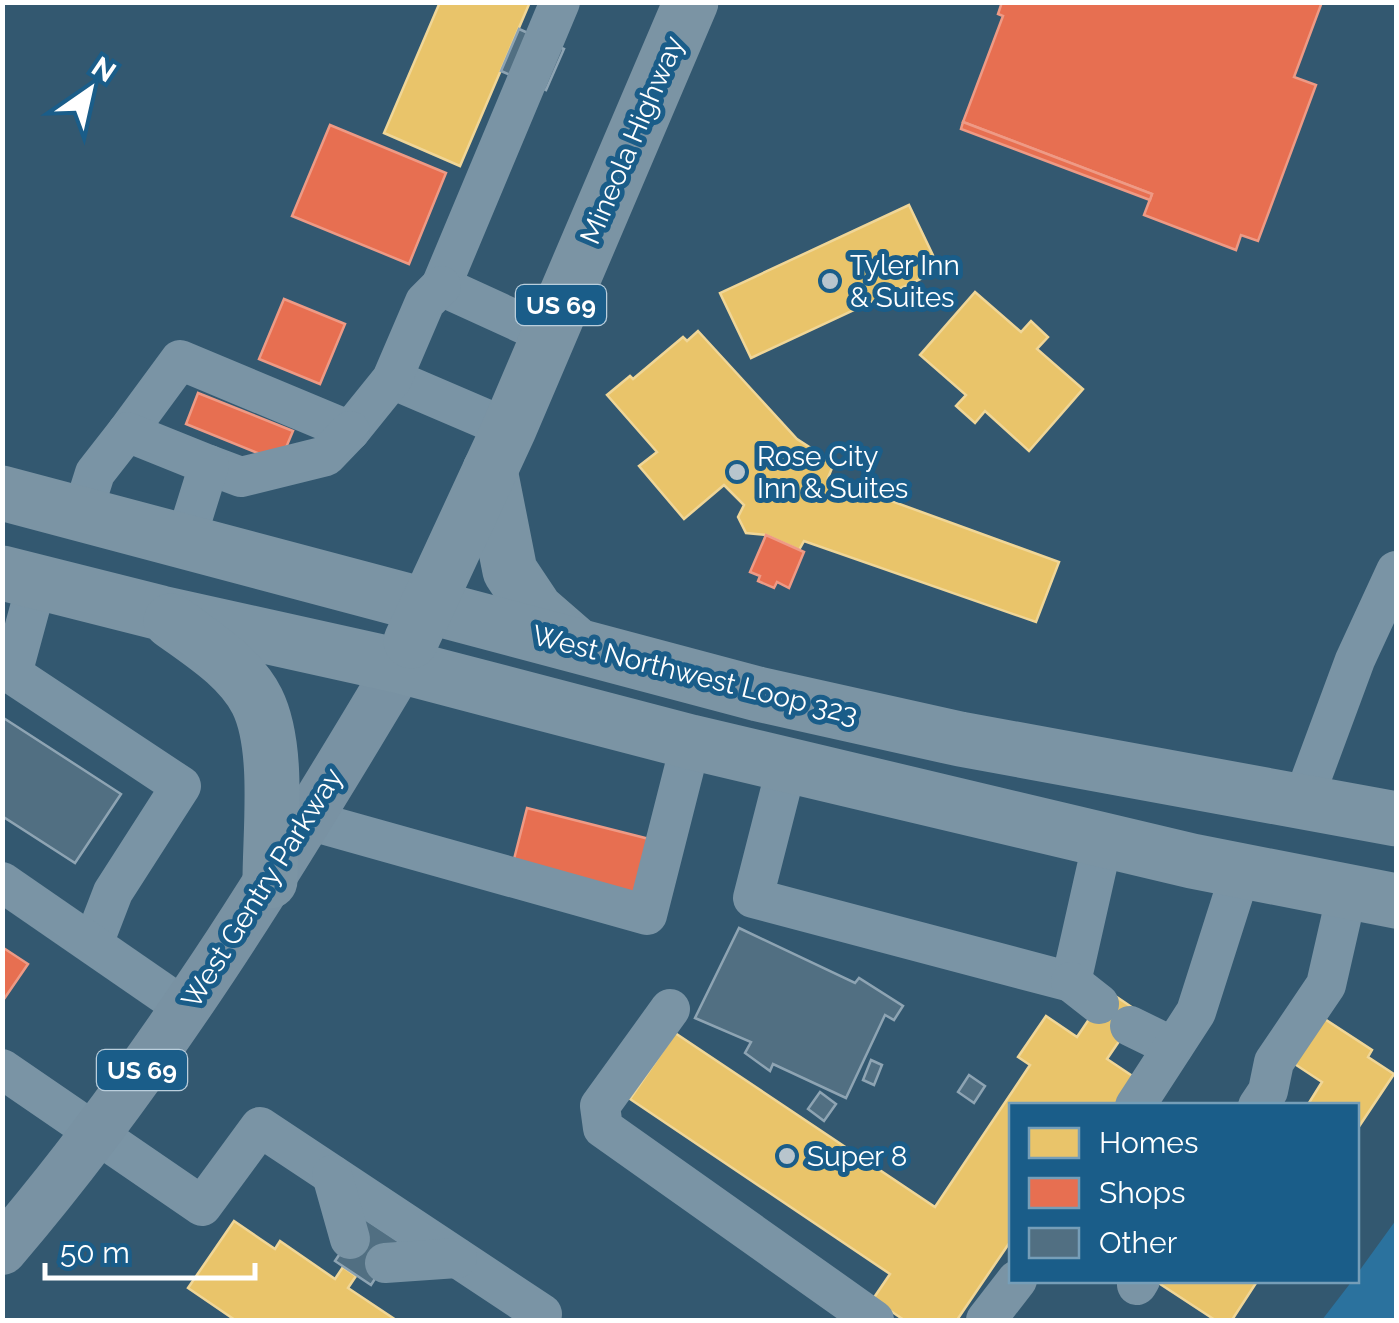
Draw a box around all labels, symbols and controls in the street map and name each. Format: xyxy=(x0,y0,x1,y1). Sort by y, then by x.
street label: Mineola Highway xyxy=(573,31,691,249)
north arrow xyxy=(40,40,140,140)
text: N xyxy=(86,50,122,89)
place label: Tyler Inn & Suites xyxy=(850,249,960,314)
marker: Tyler Inn & Suites xyxy=(819,270,841,292)
road number: US 69 xyxy=(516,285,606,325)
place label: Rose City Inn & Suites xyxy=(757,440,908,505)
marker: Rose City Inn & Suites xyxy=(726,461,748,483)
street label: West Northwest Loop 323 xyxy=(529,619,861,731)
street label: West Gentry Parkway xyxy=(175,762,349,1014)
road number: US 69 xyxy=(97,1050,187,1090)
legend xyxy=(1009,1103,1359,1283)
text: Homes xyxy=(1099,1125,1198,1160)
place label: Super 8 xyxy=(807,1140,907,1173)
marker: Super 8 xyxy=(776,1145,798,1167)
text: Shops xyxy=(1099,1175,1186,1210)
scale bar xyxy=(45,1218,255,1280)
text: Other xyxy=(1099,1225,1178,1260)
text: 50 m xyxy=(60,1235,130,1270)

